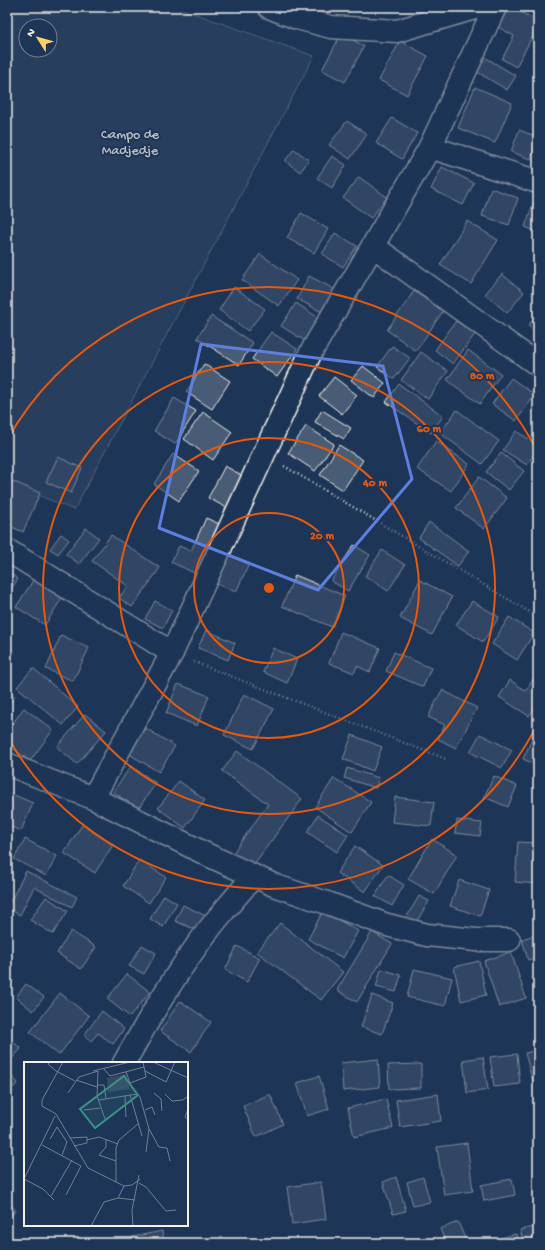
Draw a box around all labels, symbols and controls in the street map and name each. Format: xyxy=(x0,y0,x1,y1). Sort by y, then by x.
north arrow xyxy=(18,18,58,58)
text: N xyxy=(25,27,39,40)
park label: Campo de Madjedje xyxy=(101,127,160,160)
text: 80 m xyxy=(470,370,495,384)
text: 60 m xyxy=(417,423,442,437)
text: 40 m xyxy=(362,477,387,491)
text: 20 m xyxy=(310,530,335,544)
centre of rings xyxy=(262,581,276,595)
inset map xyxy=(24,1062,188,1226)

